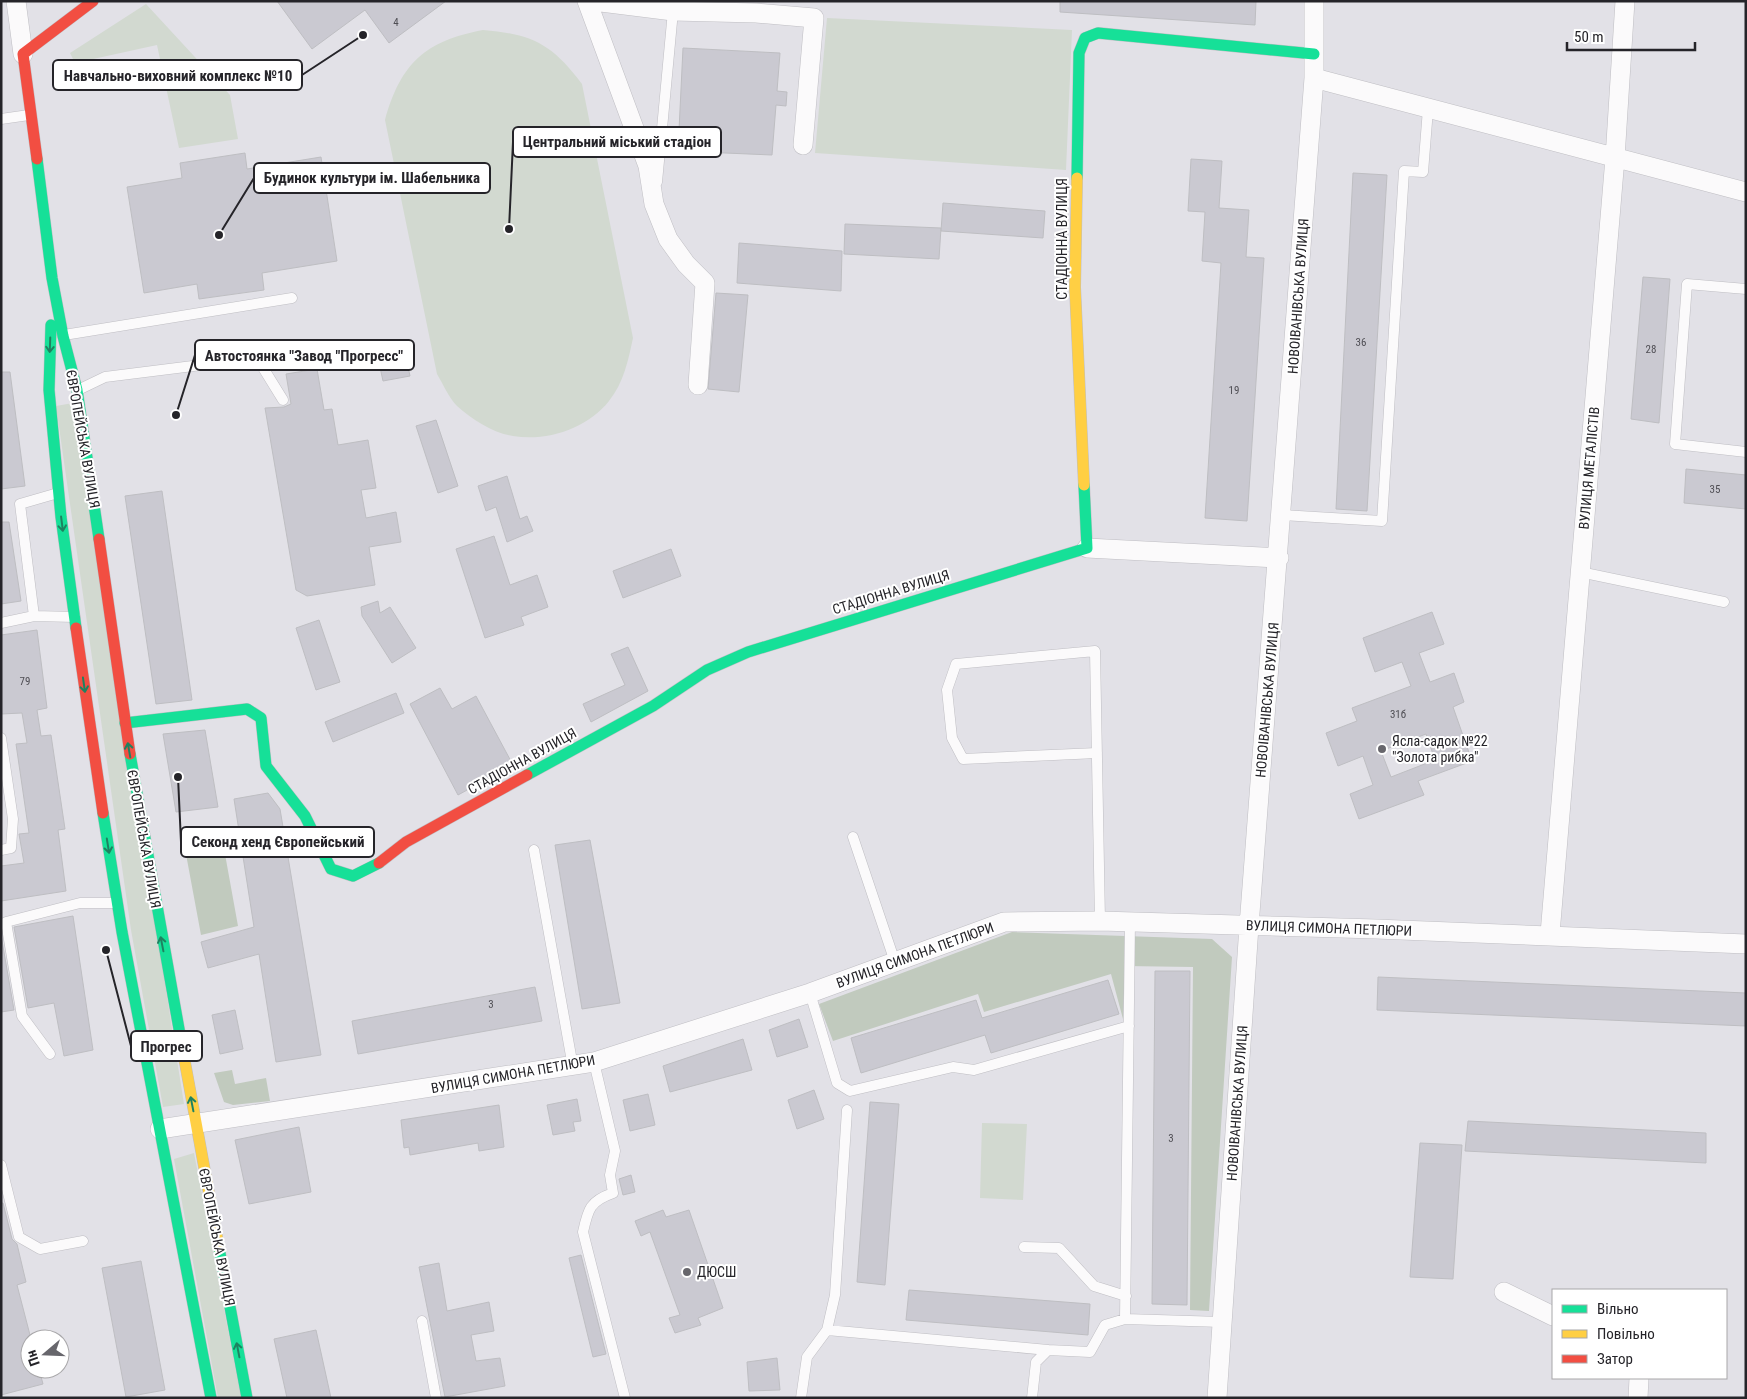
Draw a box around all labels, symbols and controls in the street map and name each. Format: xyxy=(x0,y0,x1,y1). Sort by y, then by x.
house number: 4 xyxy=(393,16,399,29)
scale bar xyxy=(1567,20,1694,52)
text: 50 m xyxy=(1574,28,1604,46)
callout: Навчально-виховний комплекс №10 xyxy=(53,60,302,90)
text: Навчально-виховний комплекс №10 xyxy=(64,67,292,85)
callout: Центральний міський стадіон xyxy=(513,127,721,157)
text: Центральний міський стадіон xyxy=(523,133,711,151)
callout: Будинок культури ім. Шабельника xyxy=(254,163,490,193)
text: Будинок культури ім. Шабельника xyxy=(264,169,480,187)
street label: СТАДІОННА ВУЛИЦЯ xyxy=(1054,178,1070,300)
street label: НОВОІВАНІВСЬКА ВУЛИЦЯ xyxy=(1285,218,1311,374)
one-way arrow xyxy=(46,336,55,352)
house number: 36 xyxy=(1356,336,1366,349)
callout: Автостоянка "Завод "Прогресс" xyxy=(195,340,414,370)
house number: 28 xyxy=(1646,343,1656,356)
text: Автостоянка "Завод "Прогресс" xyxy=(205,347,403,365)
street label: ЄВРОПЕЙСЬКА ВУЛИЦЯ xyxy=(63,369,103,509)
house number: 19 xyxy=(1229,384,1239,397)
street label: ВУЛИЦЯ МЕТАЛІСТІВ xyxy=(1576,406,1602,530)
house number: 35 xyxy=(1710,483,1720,496)
one-way arrow xyxy=(57,516,67,532)
street label: СТАДІОННА ВУЛИЦЯ xyxy=(831,567,951,617)
street label: НОВОІВАНІВСЬКА ВУЛИЦЯ xyxy=(1252,622,1282,778)
house number: 79 xyxy=(20,675,30,688)
one-way arrow xyxy=(79,677,89,693)
house number: 31б xyxy=(1390,708,1406,721)
street label: СТАДІОННА ВУЛИЦЯ xyxy=(465,725,579,797)
place label: Ясла-садок №22 "Золота рибка" xyxy=(1392,733,1488,765)
one-way arrow xyxy=(124,742,134,758)
marker: Ясла-садок №22 "Золота рибка" xyxy=(1376,743,1388,755)
street label: ЄВРОПЕЙСЬКА ВУЛИЦЯ xyxy=(124,769,164,909)
callout: Секонд хенд Європейський xyxy=(181,827,374,857)
text: Секонд хенд Європейський xyxy=(192,833,365,851)
one-way arrow xyxy=(104,837,114,853)
street label: ВУЛИЦЯ СИМОНА ПЕТЛЮРИ xyxy=(1246,917,1412,939)
street label: ВУЛИЦЯ СИМОНА ПЕТЛЮРИ xyxy=(834,919,996,991)
one-way arrow xyxy=(157,937,167,953)
house number: 3 xyxy=(488,998,494,1011)
street label: НОВОІВАНІВСЬКА ВУЛИЦЯ xyxy=(1224,1025,1250,1181)
callout: Прогрес xyxy=(131,1031,202,1061)
text: Прогрес xyxy=(140,1038,192,1056)
street label: ВУЛИЦЯ СИМОНА ПЕТЛЮРИ xyxy=(430,1052,596,1096)
one-way arrow xyxy=(187,1096,197,1112)
house number: 3 xyxy=(1168,1132,1174,1145)
street label: ЄВРОПЕЙСЬКА ВУЛИЦЯ xyxy=(196,1167,238,1307)
place label: ДЮСШ xyxy=(697,1264,736,1280)
marker: ДЮСШ xyxy=(681,1266,693,1278)
legend xyxy=(1552,1289,1727,1379)
text: Вільно xyxy=(1597,1300,1639,1318)
text: Повільно xyxy=(1597,1325,1655,1343)
north arrow xyxy=(20,1329,70,1379)
one-way arrow xyxy=(233,1342,242,1358)
text: Пн xyxy=(23,1348,43,1368)
text: Затор xyxy=(1597,1350,1633,1368)

